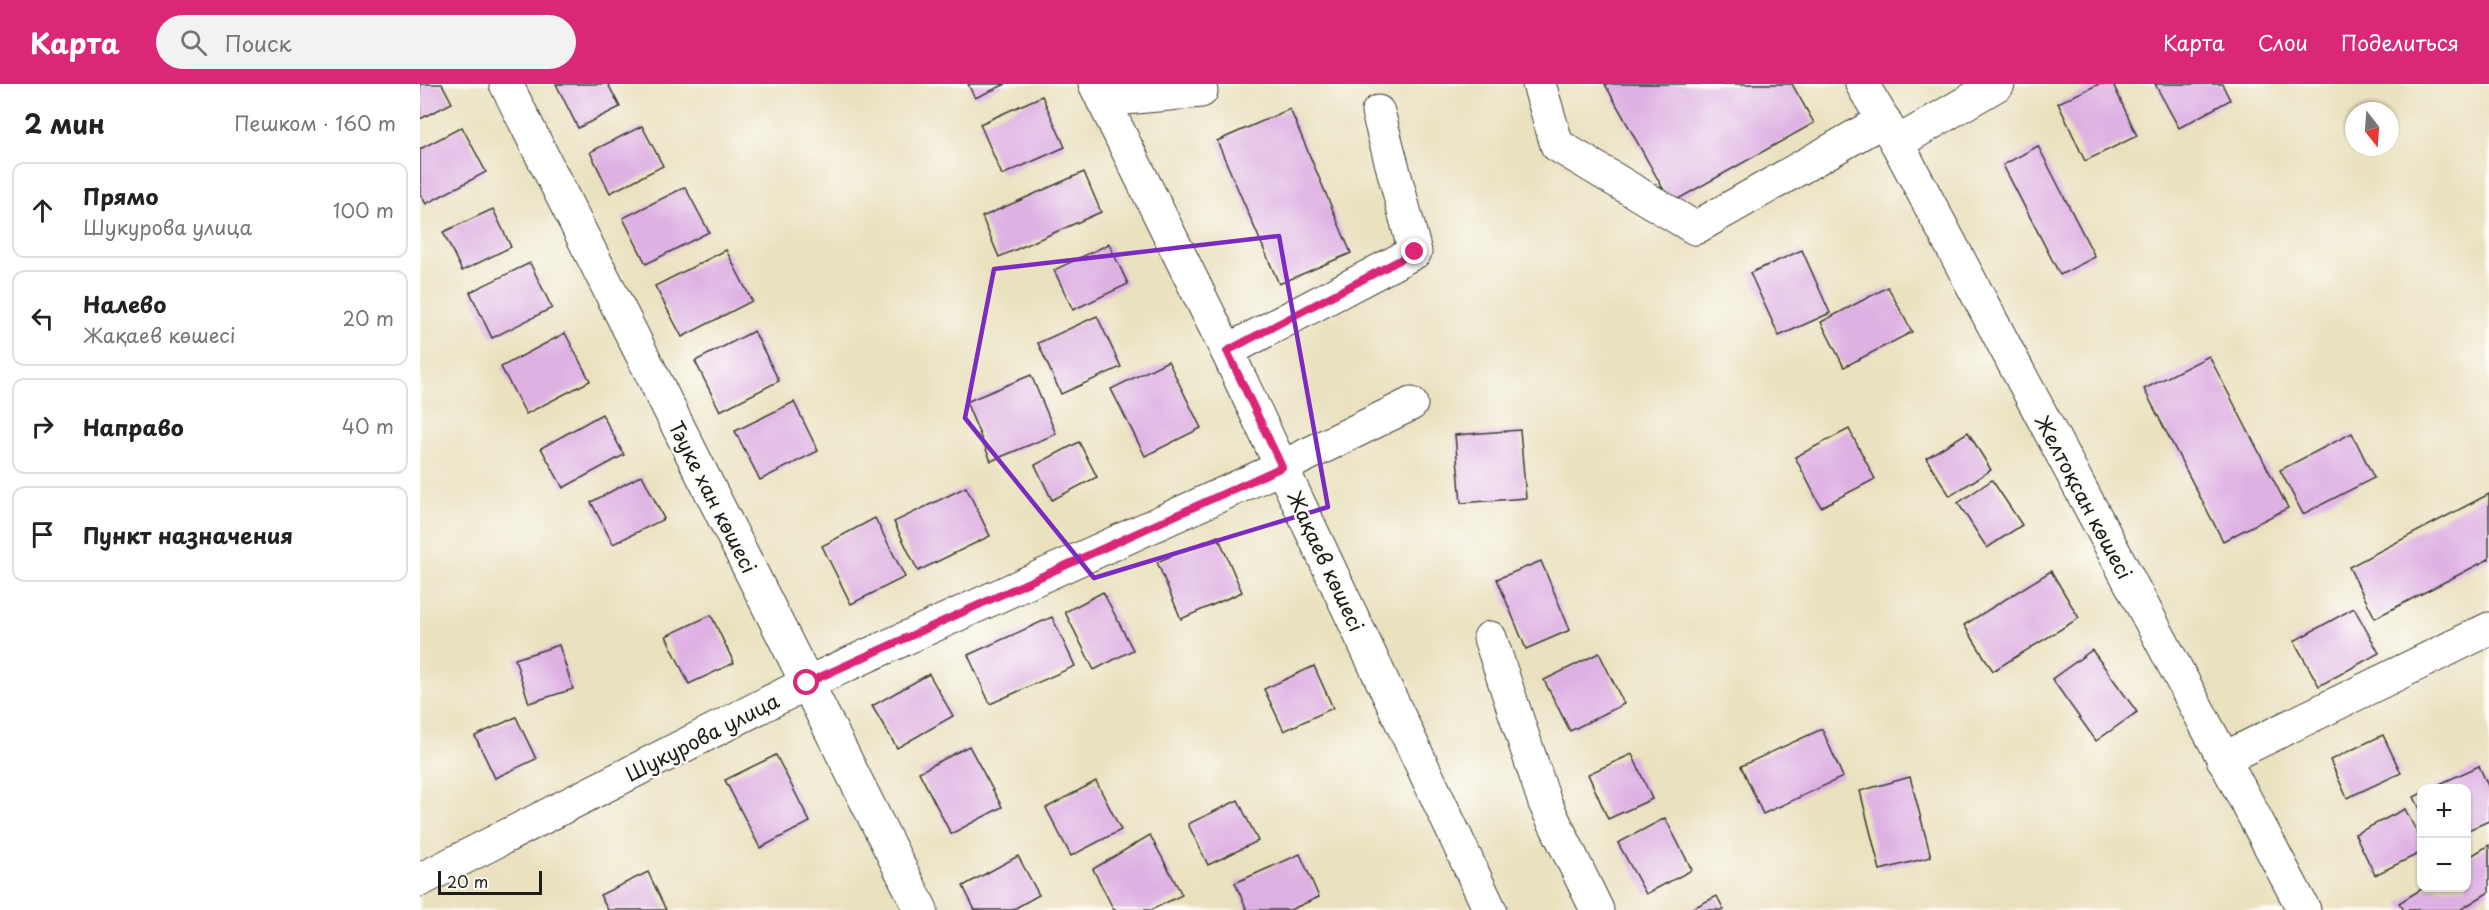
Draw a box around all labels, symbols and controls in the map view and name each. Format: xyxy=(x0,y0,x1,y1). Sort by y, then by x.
search box xyxy=(156,15,576,69)
text: Карта xyxy=(30,21,120,64)
icon: search xyxy=(177,26,210,59)
text: Поиск xyxy=(225,26,292,59)
text: Карта xyxy=(2163,26,2225,58)
text: Слои xyxy=(2258,26,2308,58)
text: Поделиться xyxy=(2341,26,2459,58)
north arrow xyxy=(2345,102,2399,156)
text: 2 мин xyxy=(24,104,105,143)
text: Пешком · 160 m xyxy=(234,108,396,138)
text: Прямо xyxy=(83,179,158,212)
icon: ahead xyxy=(26,194,59,227)
text: 100 m xyxy=(333,195,394,225)
text: Шукурова улица xyxy=(83,212,252,242)
route end xyxy=(1401,238,1427,264)
text: Налево xyxy=(83,287,166,320)
icon: left xyxy=(26,302,59,335)
text: 20 m xyxy=(342,303,394,333)
text: Жақаев көшесі xyxy=(83,320,235,350)
icon: right xyxy=(26,410,59,443)
text: Направо xyxy=(83,410,184,443)
street label: Желтоқсан көшесі xyxy=(2028,410,2140,584)
text: 40 m xyxy=(342,411,394,441)
street label: Тәуке хан көшесі xyxy=(662,416,764,578)
street label: Жақаев көшесі xyxy=(1280,486,1372,636)
icon: arrive xyxy=(26,518,59,551)
text: Пункт назначения xyxy=(83,518,293,551)
route start xyxy=(793,669,819,695)
street label: Шукурова улица xyxy=(620,685,784,789)
map controls xyxy=(2417,784,2471,892)
button: + xyxy=(2417,784,2471,838)
button: − xyxy=(2417,838,2471,892)
scale bar xyxy=(438,868,542,896)
text: 20 m xyxy=(447,869,488,893)

